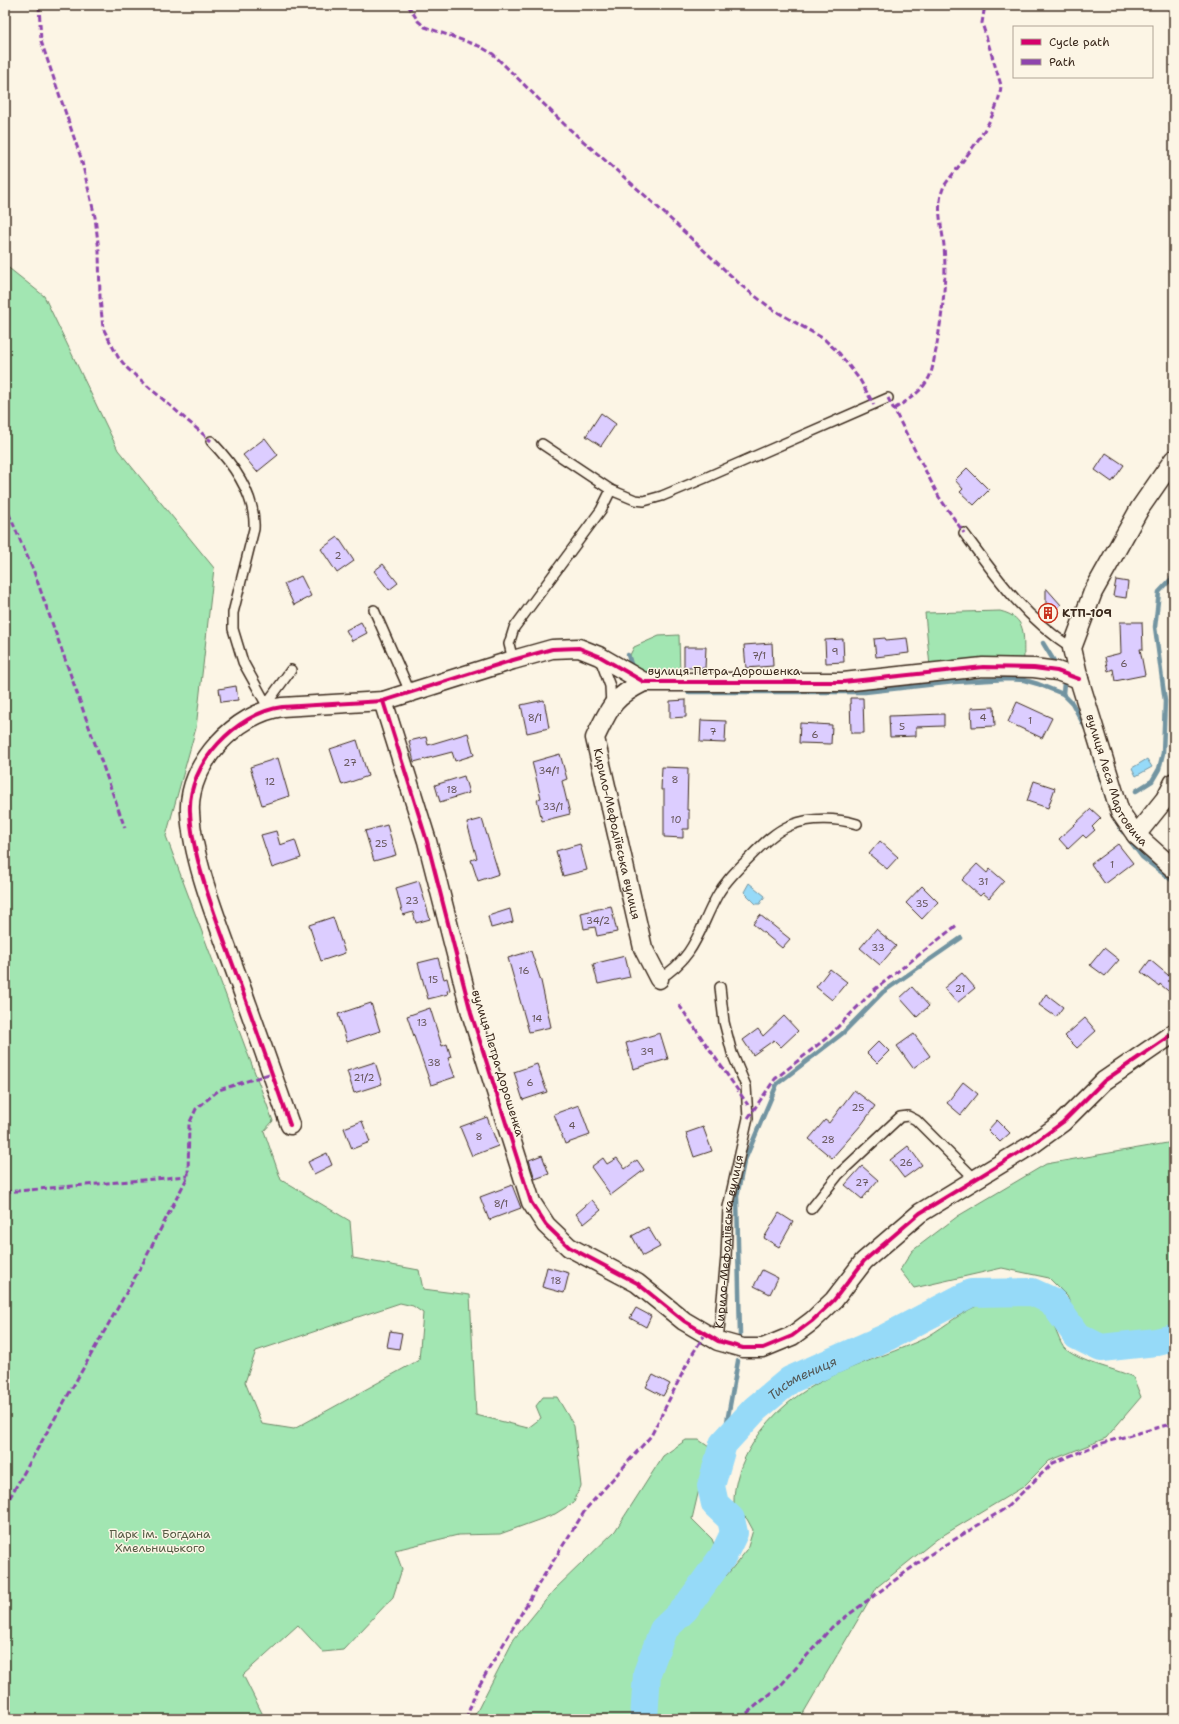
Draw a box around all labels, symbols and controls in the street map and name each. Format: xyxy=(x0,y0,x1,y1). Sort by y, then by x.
legend xyxy=(1013,26,1153,78)
text: Cycle path xyxy=(1049,34,1110,50)
text: Path xyxy=(1049,54,1075,70)
house number: 2 xyxy=(335,549,342,562)
building icon: КТП-109 xyxy=(1037,602,1059,624)
place label: КТП-109 xyxy=(1062,605,1112,621)
house number: 9 xyxy=(832,645,839,658)
house number: 7/1 xyxy=(752,649,766,662)
house number: 6 xyxy=(1121,657,1128,670)
street label: вулиця Петра Дорошенка xyxy=(648,663,801,679)
house number: 8/1 xyxy=(528,711,542,724)
house number: 4 xyxy=(980,711,987,724)
street label: вулиця Леся Мартовича xyxy=(1082,712,1151,850)
house number: 1 xyxy=(1028,714,1032,727)
house number: 5 xyxy=(899,720,905,733)
house number: 7 xyxy=(710,725,717,738)
house number: 6 xyxy=(812,728,819,741)
street label: Кирило-Мефодіївська вулиця xyxy=(590,747,644,921)
house number: 27 xyxy=(343,756,357,769)
house number: 34/1 xyxy=(538,764,560,777)
house number: 8 xyxy=(672,773,679,786)
house number: 12 xyxy=(265,775,275,788)
house number: 18 xyxy=(446,783,458,796)
house number: 33/1 xyxy=(543,800,563,813)
house number: 10 xyxy=(671,813,681,826)
house number: 25 xyxy=(375,837,387,850)
house number: 1 xyxy=(1110,858,1114,871)
house number: 31 xyxy=(978,875,988,888)
house number: 23 xyxy=(405,894,419,907)
house number: 35 xyxy=(916,897,928,910)
house number: 34/2 xyxy=(586,914,610,927)
house number: 33 xyxy=(871,941,885,954)
house number: 16 xyxy=(519,964,529,977)
house number: 15 xyxy=(428,973,438,986)
house number: 21 xyxy=(955,982,965,995)
street label: вулиця Петра Дорошенка xyxy=(468,988,528,1139)
house number: 14 xyxy=(532,1012,542,1025)
house number: 13 xyxy=(417,1016,427,1029)
house number: 39 xyxy=(640,1045,654,1058)
house number: 38 xyxy=(427,1056,441,1069)
house number: 21/2 xyxy=(354,1071,374,1084)
house number: 6 xyxy=(527,1076,534,1089)
house number: 25 xyxy=(852,1101,864,1114)
house number: 4 xyxy=(569,1119,576,1132)
house number: 8 xyxy=(476,1130,483,1143)
house number: 28 xyxy=(821,1133,835,1146)
street label: Кирило-Мефодіївська вулиця xyxy=(711,1153,747,1330)
house number: 26 xyxy=(899,1156,913,1169)
house number: 27 xyxy=(855,1176,869,1189)
house number: 8/1 xyxy=(494,1197,508,1210)
house number: 18 xyxy=(550,1274,562,1287)
water label: Тисьмениця xyxy=(764,1352,839,1404)
park label: Парк ім. Богдана Хмельницького xyxy=(110,1526,211,1556)

